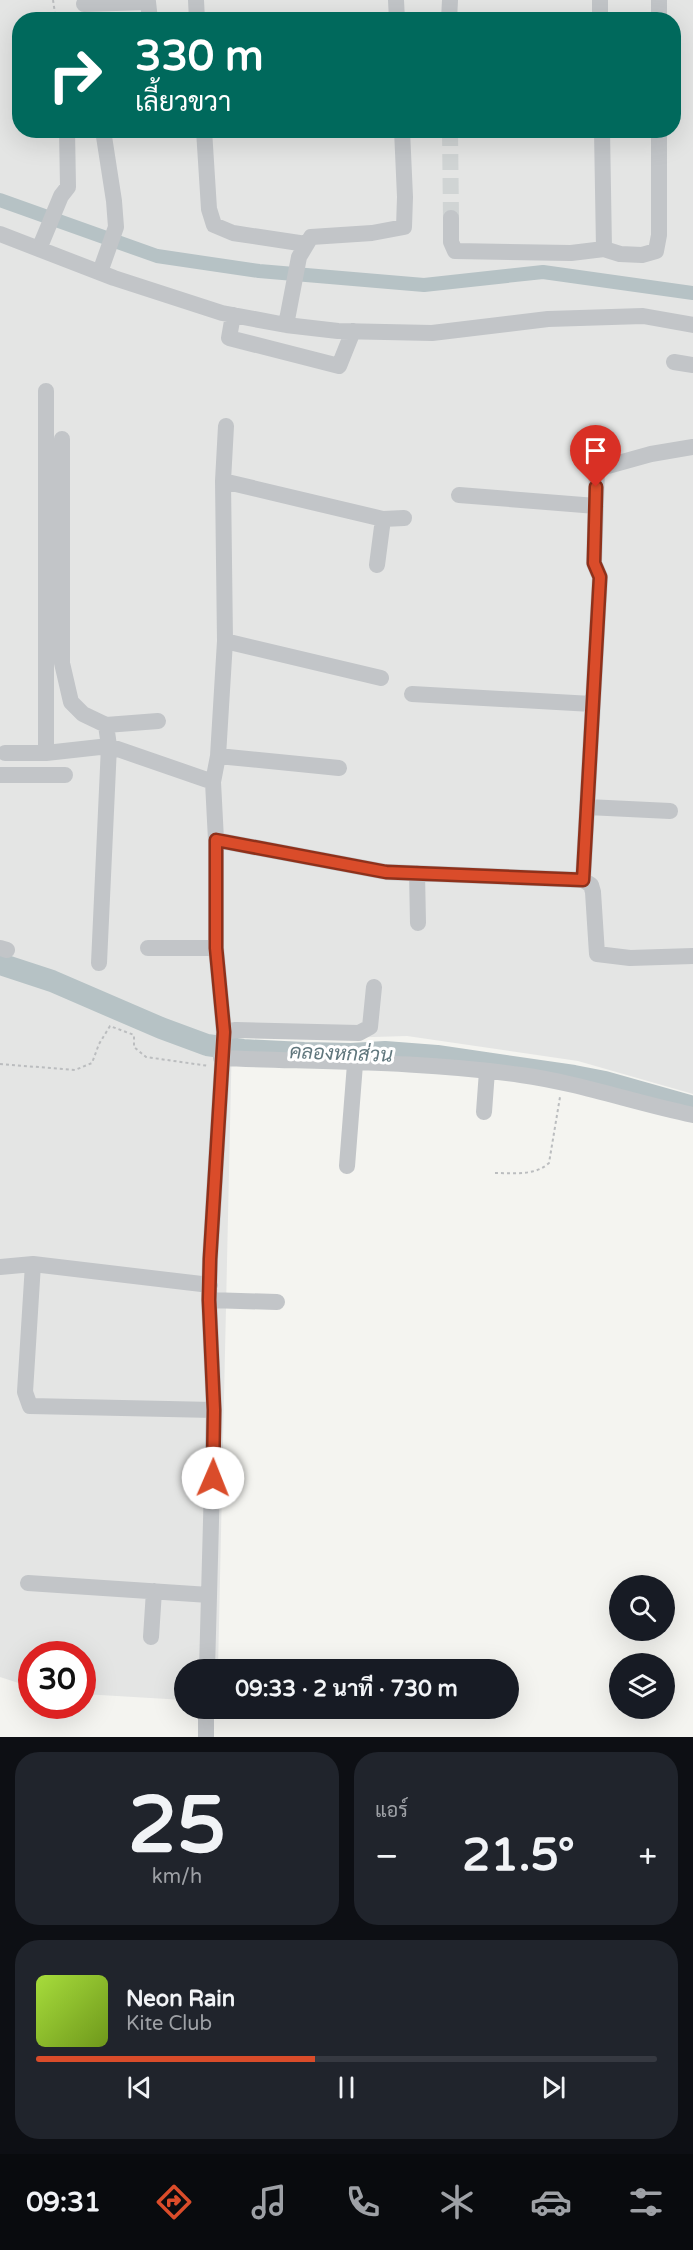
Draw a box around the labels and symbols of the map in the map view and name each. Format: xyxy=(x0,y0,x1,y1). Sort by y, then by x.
pin xyxy=(570,425,621,487)
water label: คลองหกส่วน xyxy=(289,1039,393,1068)
position arrow xyxy=(181,1446,245,1510)
speed limit sign: 30 xyxy=(18,1641,96,1719)

